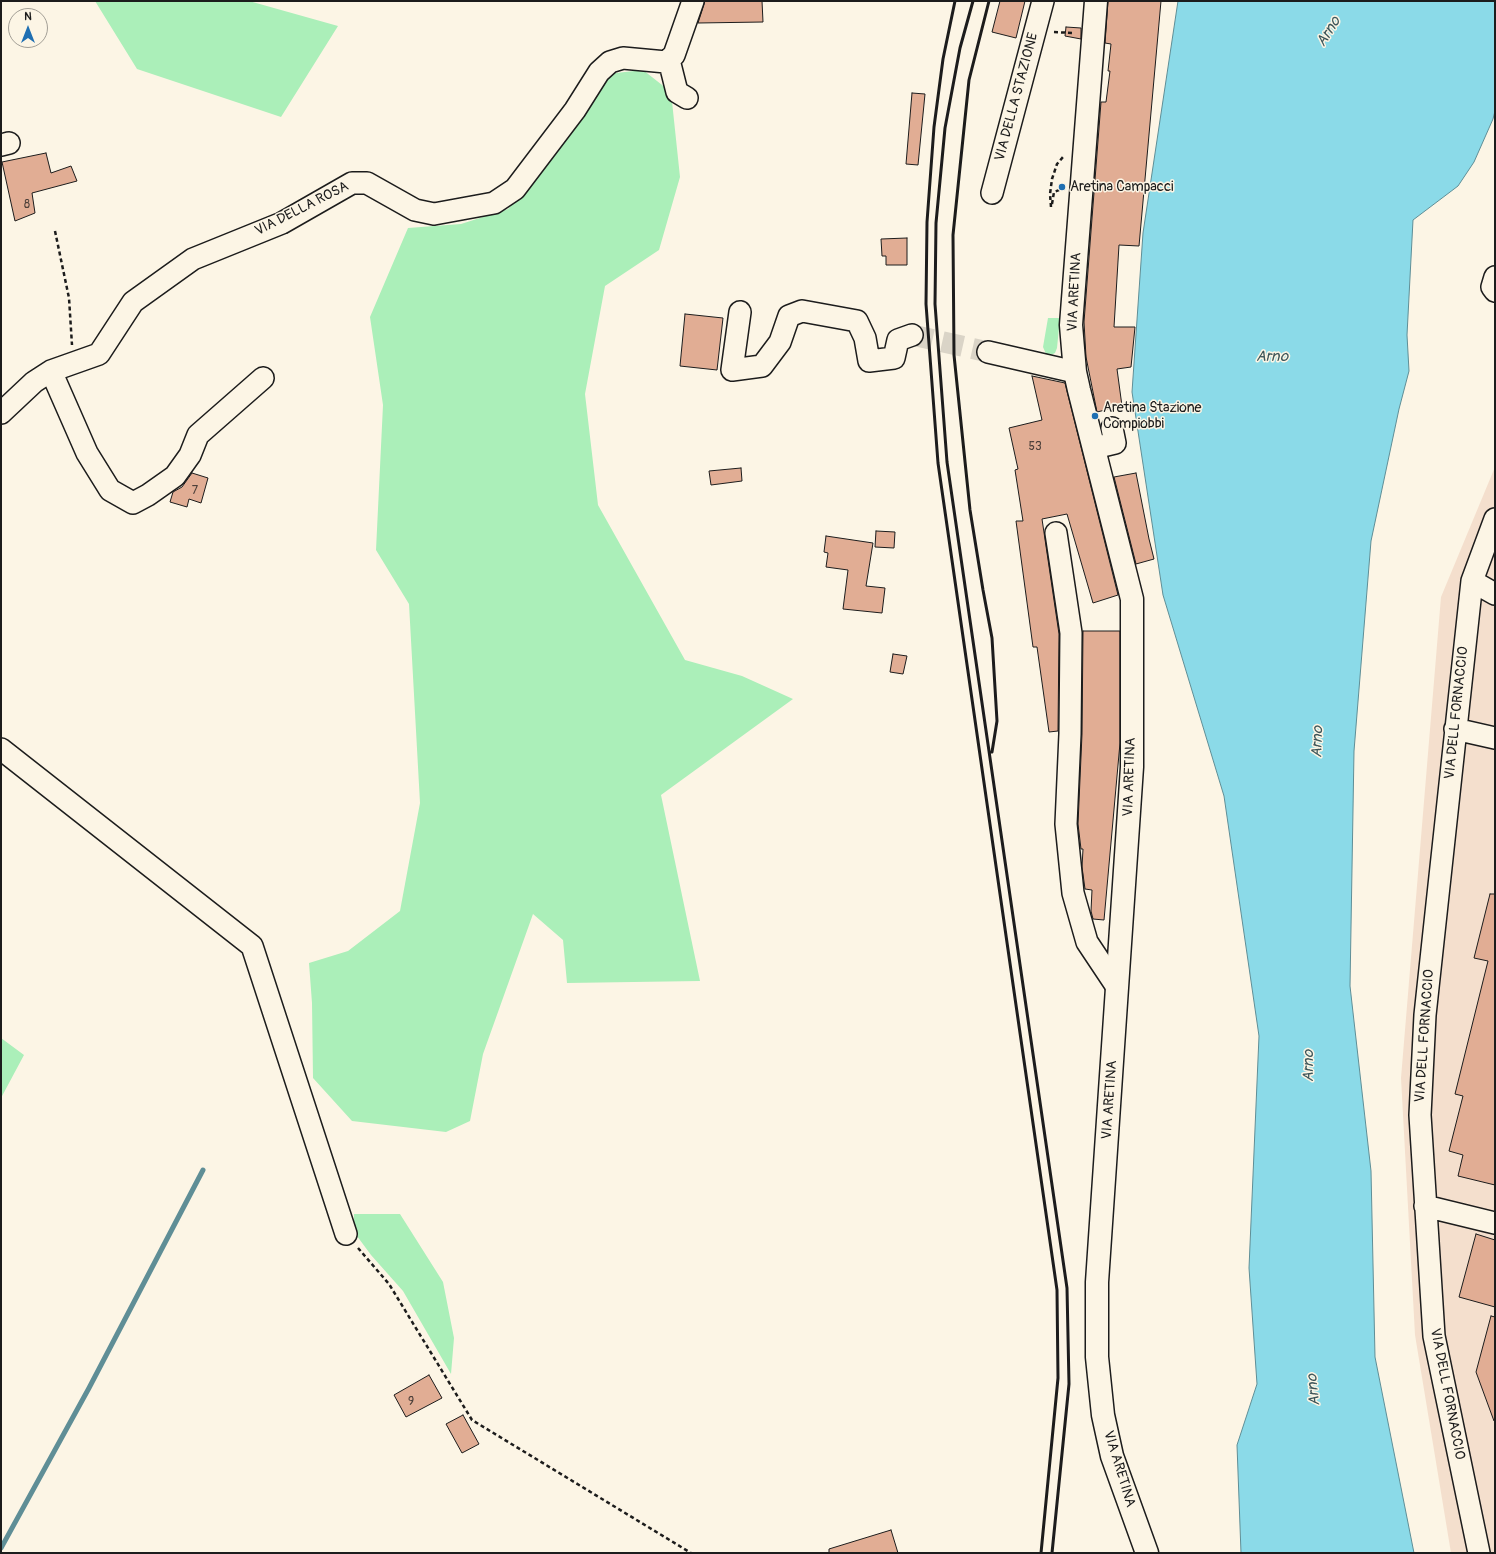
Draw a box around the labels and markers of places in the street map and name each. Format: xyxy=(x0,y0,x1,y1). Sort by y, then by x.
place label: Aretina Campacci xyxy=(1070,179,1174,195)
marker: Aretina Campacci xyxy=(1057,182,1067,192)
place label: Aretina Stazione Compiobbi xyxy=(1103,400,1201,432)
marker: Aretina Stazione Compiobbi xyxy=(1090,411,1100,421)

